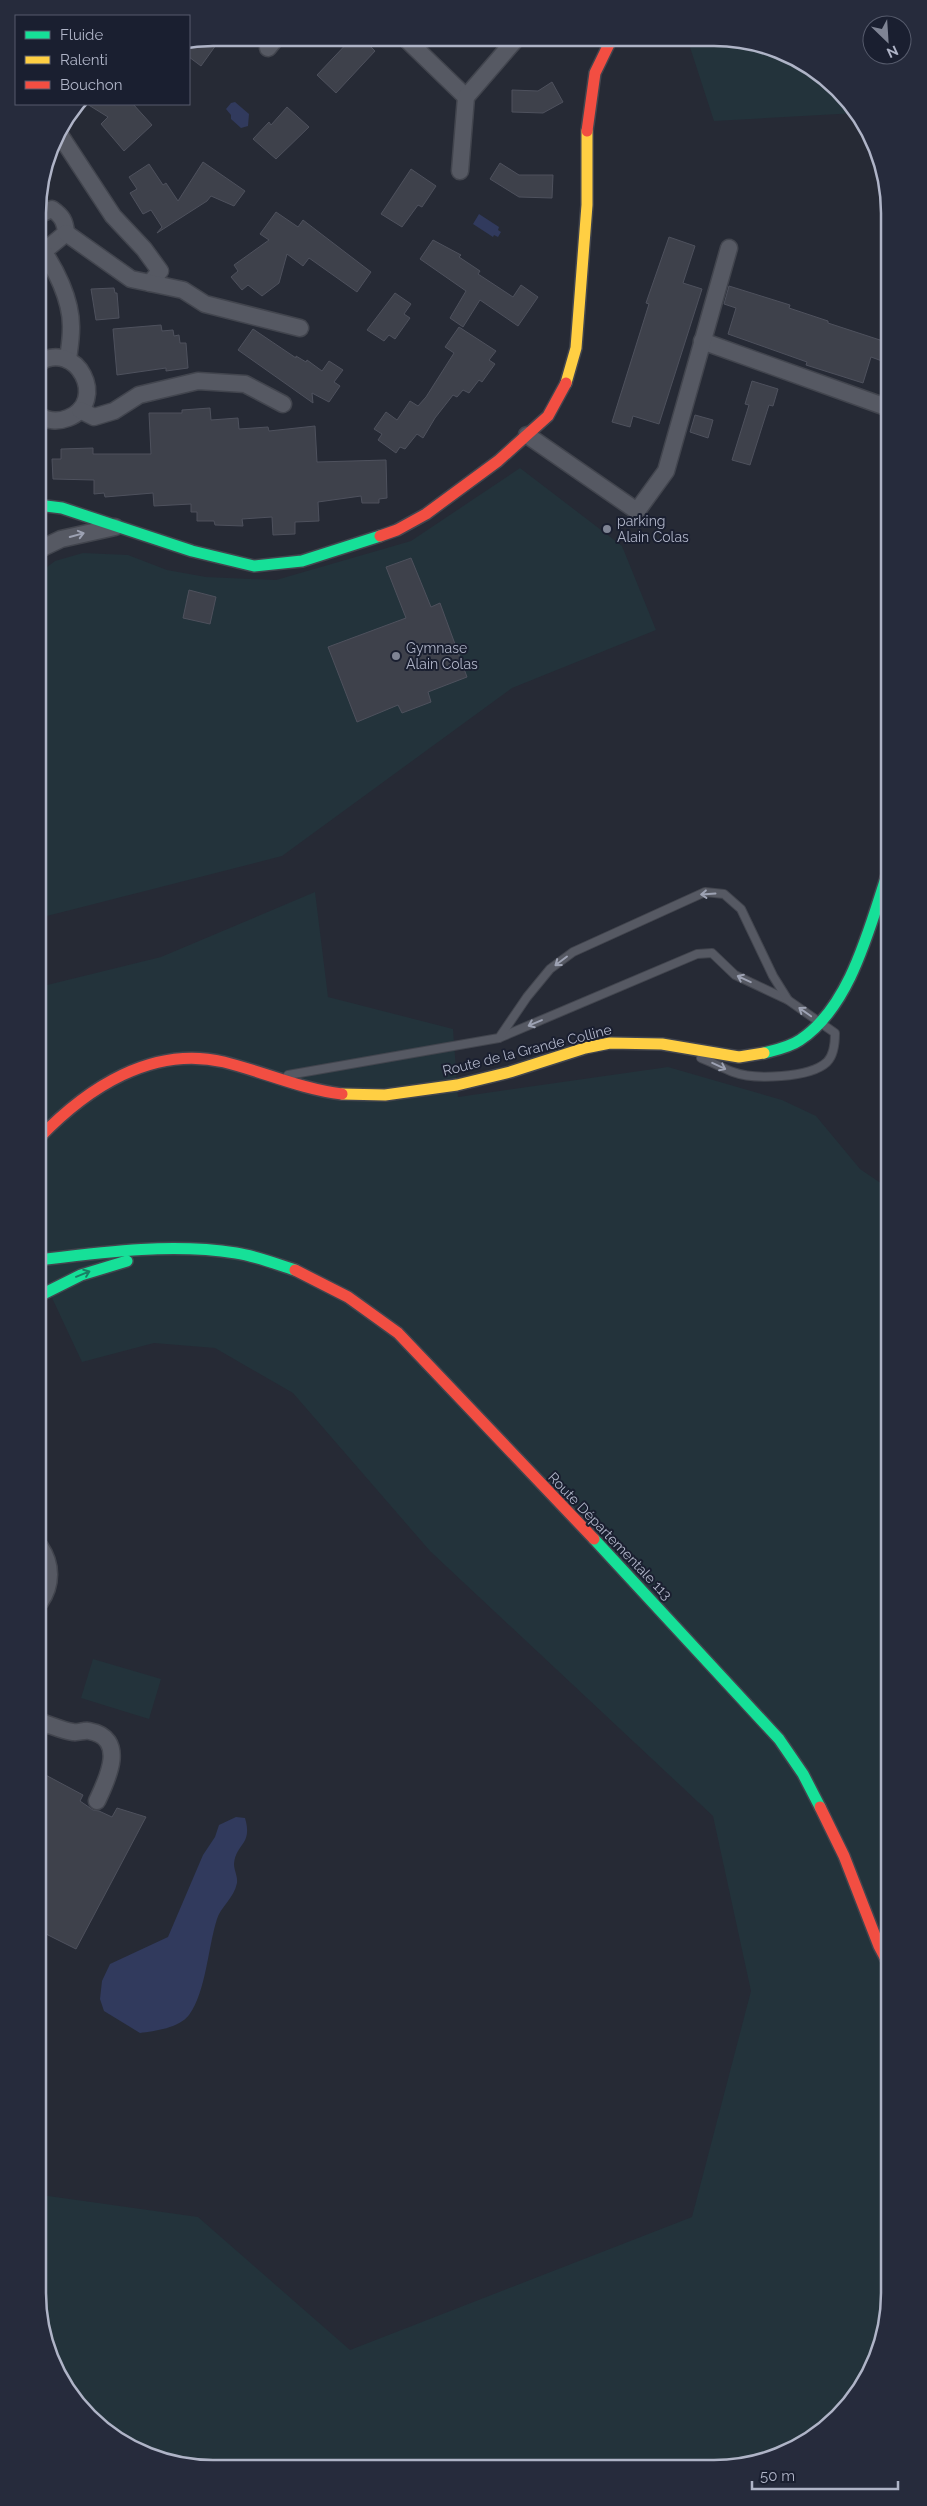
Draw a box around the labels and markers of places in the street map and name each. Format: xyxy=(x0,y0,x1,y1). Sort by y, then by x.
place label: parking Alain Colas xyxy=(617,513,689,545)
marker: parking Alain Colas xyxy=(601,523,613,535)
place label: Gymnase Alain Colas xyxy=(406,640,478,672)
marker: Gymnase Alain Colas xyxy=(390,650,402,662)

